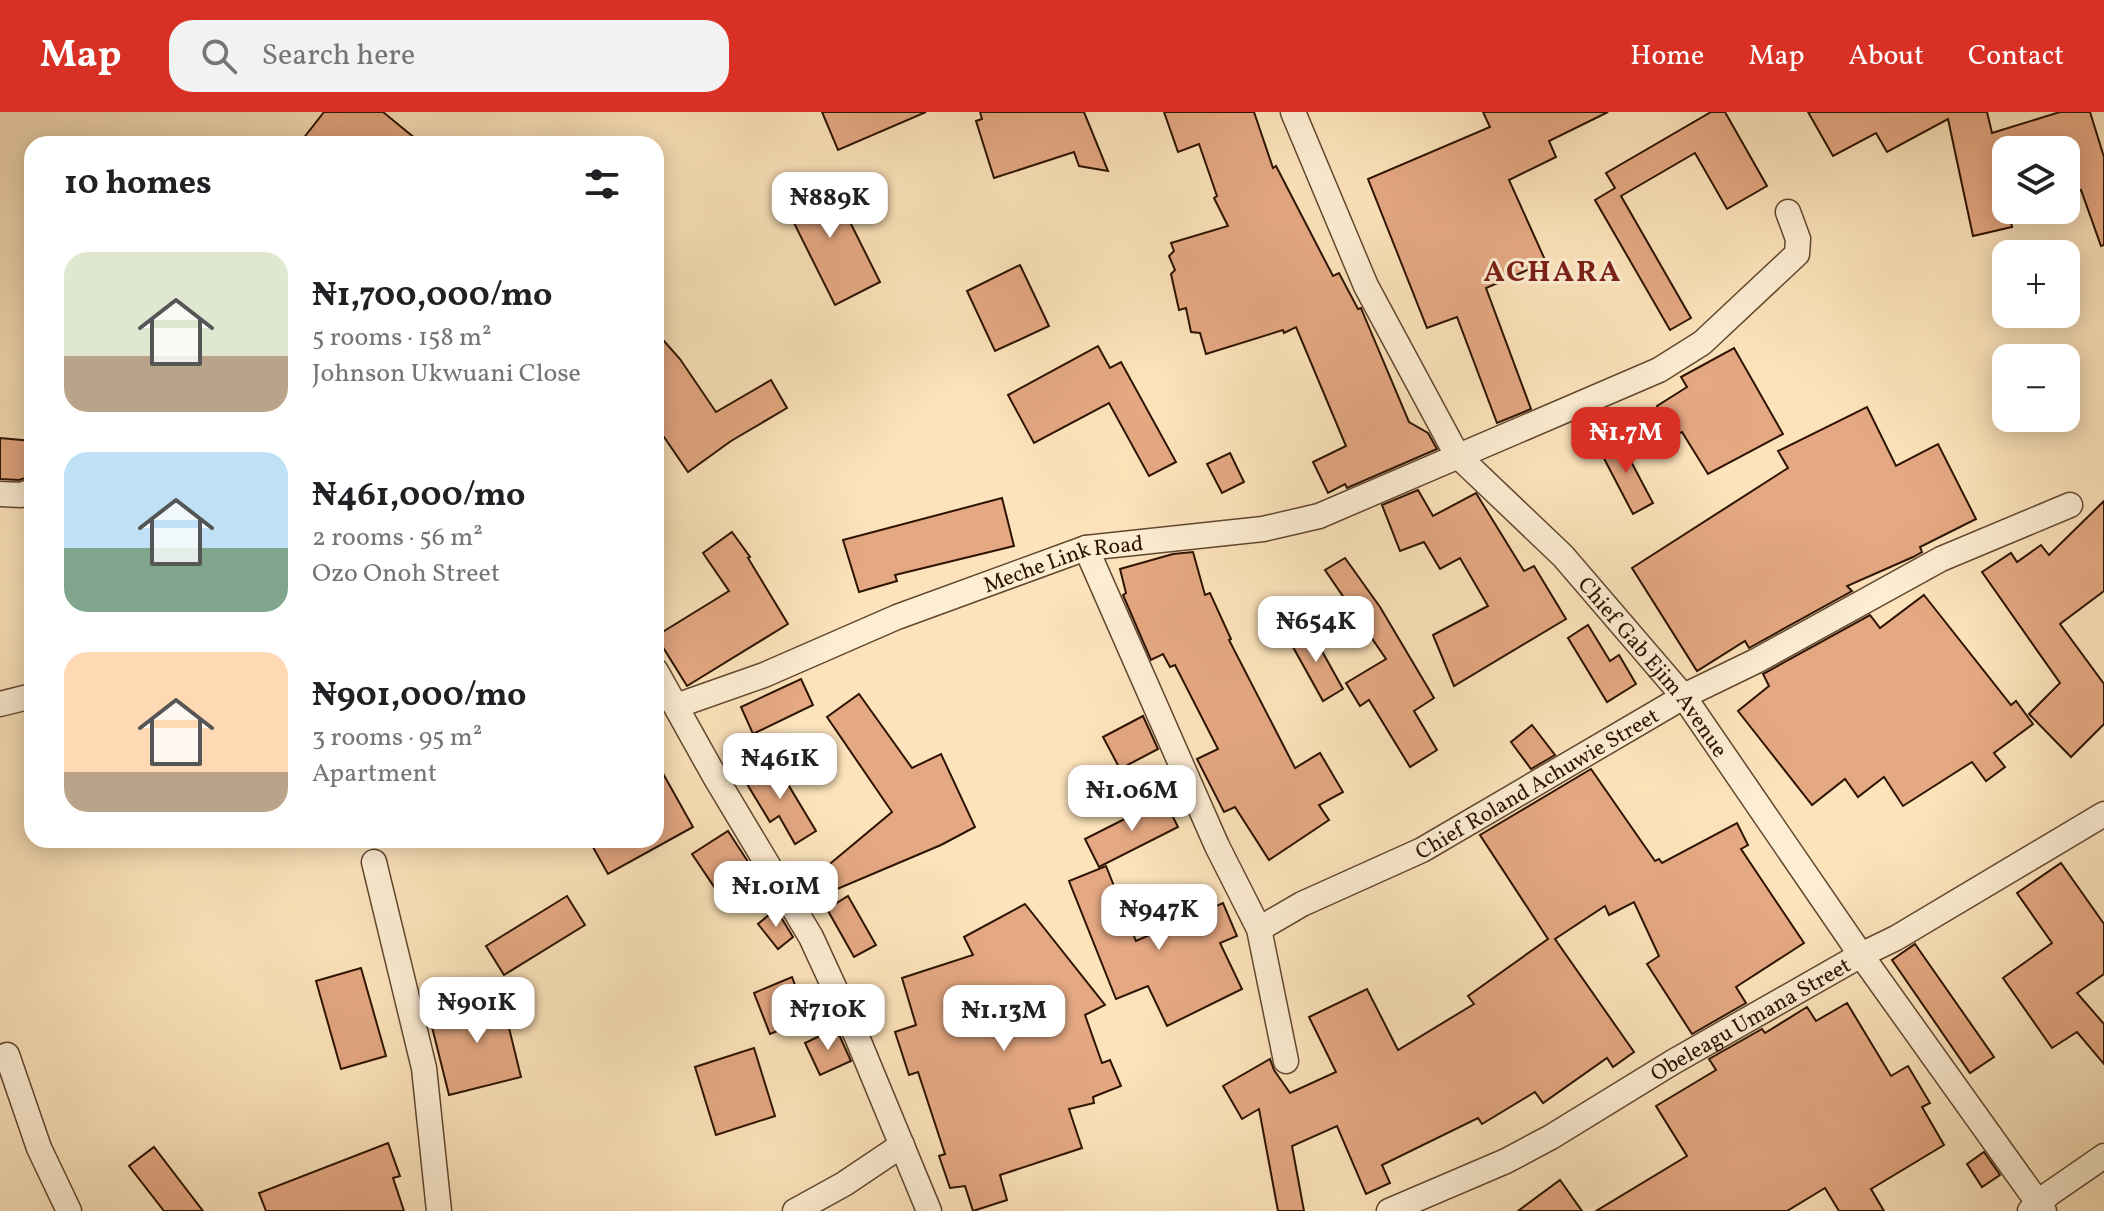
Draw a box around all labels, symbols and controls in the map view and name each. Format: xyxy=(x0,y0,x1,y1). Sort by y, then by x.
search box xyxy=(169,20,729,92)
text: Map xyxy=(40,30,121,83)
icon: search xyxy=(197,34,241,78)
text: Search here xyxy=(261,35,415,77)
text: Home xyxy=(1630,37,1704,76)
text: Map xyxy=(1748,37,1804,76)
text: About xyxy=(1848,37,1924,76)
text: Contact xyxy=(1968,37,2064,76)
map controls xyxy=(1992,136,2080,432)
button: layers xyxy=(1992,136,2080,224)
text: 10 homes xyxy=(64,161,212,208)
icon: filters xyxy=(580,162,624,206)
pin: ₦889K xyxy=(774,172,886,240)
text: ₦889K xyxy=(790,180,870,216)
button: + xyxy=(1992,240,2080,328)
district label: ACHARA xyxy=(1484,252,1622,294)
text: ₦1,700,000/mo xyxy=(312,273,553,320)
icon: home xyxy=(128,284,224,380)
text: 5 rooms · 158 m² xyxy=(312,320,492,356)
button: − xyxy=(1992,344,2080,432)
text: Johnson Ukwuani Close xyxy=(312,356,581,392)
pin: ₦1.7M xyxy=(1570,407,1682,475)
text: ₦1.7M xyxy=(1589,415,1663,451)
text: ₦461,000/mo xyxy=(312,473,526,520)
icon: home xyxy=(128,484,224,580)
text: 2 rooms · 56 m² xyxy=(312,520,483,556)
street label: Meche Link Road xyxy=(980,529,1145,602)
text: Ozo Onoh Street xyxy=(312,556,500,592)
street label: Chief Gab Ejim Avenue xyxy=(1569,571,1734,764)
pin: ₦654K xyxy=(1260,596,1372,664)
text: ₦654K xyxy=(1276,604,1356,640)
text: ₦901,000/mo xyxy=(312,673,527,720)
icon: home xyxy=(128,684,224,780)
street label: Chief Roland Achuwie Street xyxy=(1410,701,1666,869)
text: 3 rooms · 95 m² xyxy=(312,720,482,756)
pin: ₦461K xyxy=(724,733,836,801)
text: ₦461K xyxy=(741,741,819,777)
text: Apartment xyxy=(312,756,437,792)
pin: ₦1.06M xyxy=(1067,765,1197,833)
text: ₦1.06M xyxy=(1086,773,1178,809)
pin: ₦1.01M xyxy=(711,861,841,929)
text: ₦1.01M xyxy=(732,869,820,905)
pin: ₦947K xyxy=(1103,884,1215,952)
text: ₦947K xyxy=(1119,892,1199,928)
street label: Obeleagu Umana Street xyxy=(1645,951,1857,1090)
pin: ₦901K xyxy=(421,977,533,1045)
pin: ₦710K xyxy=(772,984,884,1052)
text: ₦901K xyxy=(438,985,516,1021)
pin: ₦1.13M xyxy=(939,985,1069,1053)
text: ₦710K xyxy=(790,992,866,1028)
text: ₦1.13M xyxy=(961,993,1047,1029)

